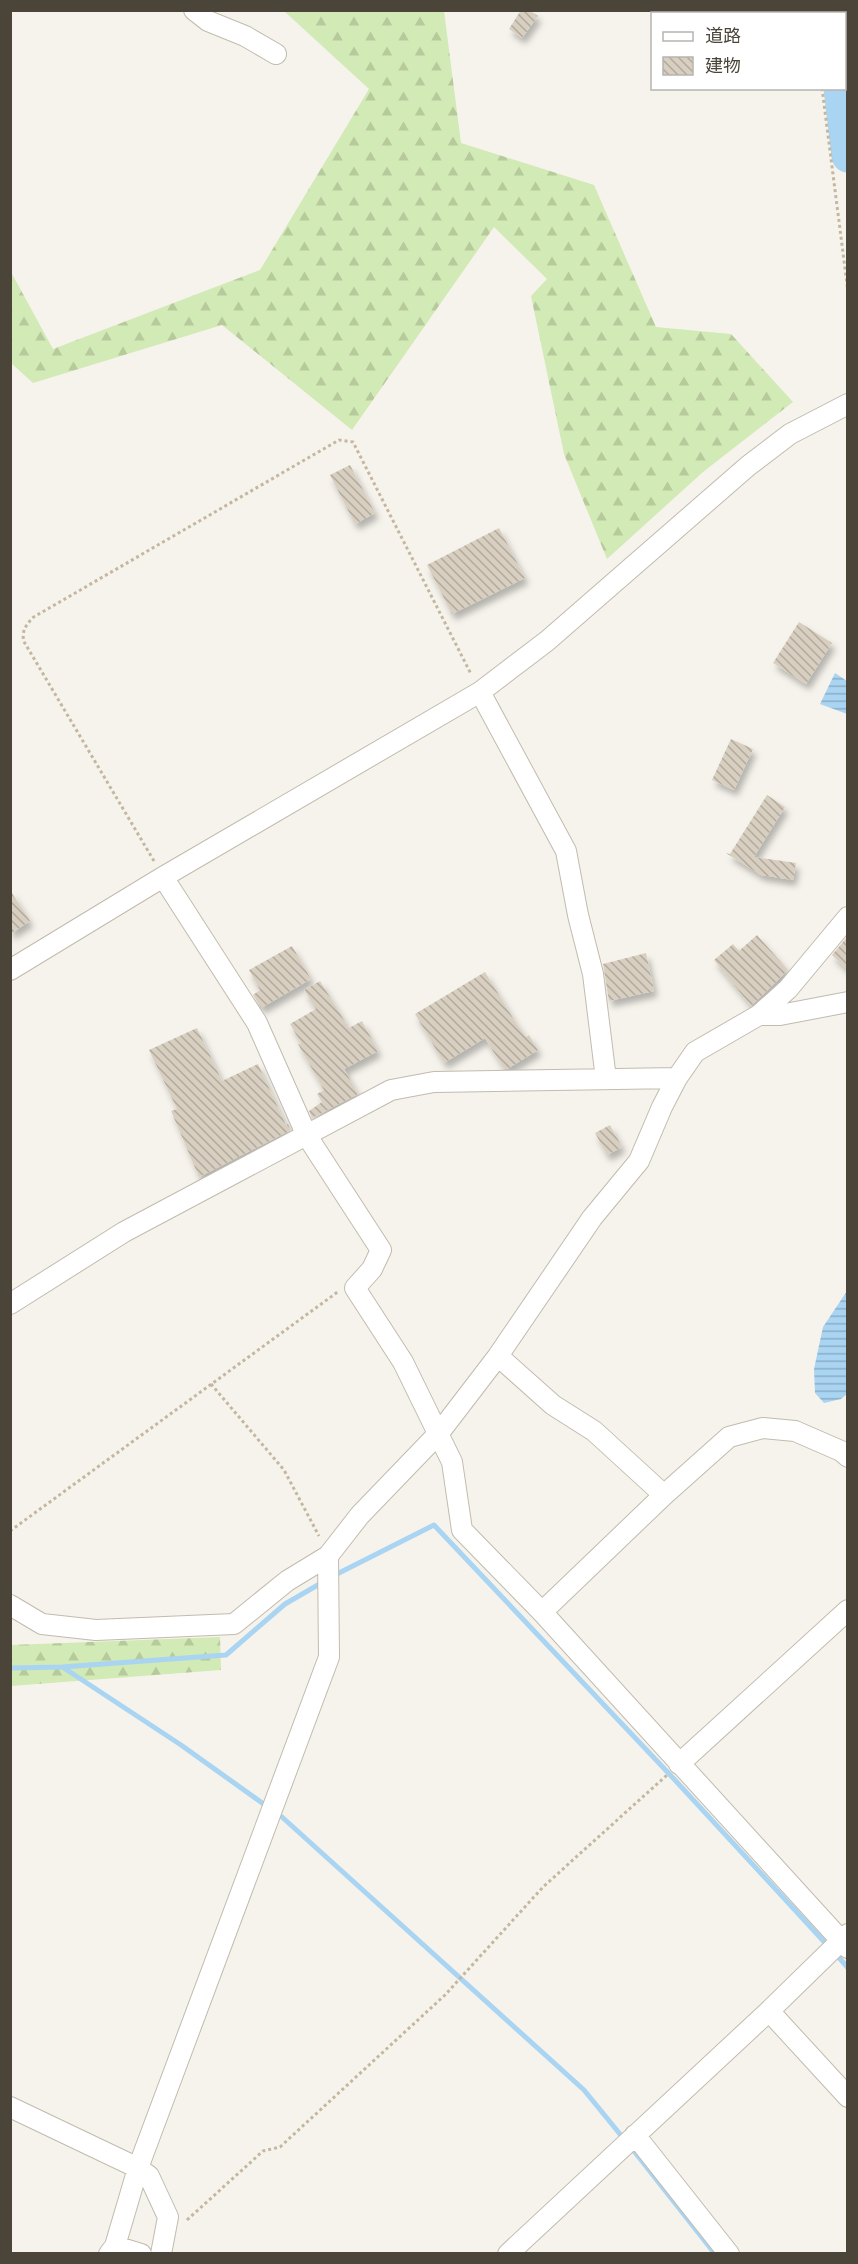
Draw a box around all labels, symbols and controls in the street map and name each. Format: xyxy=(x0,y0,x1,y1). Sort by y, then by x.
legend xyxy=(651,12,846,90)
text: 道路 xyxy=(705,25,741,47)
text: 建物 xyxy=(705,55,741,77)

